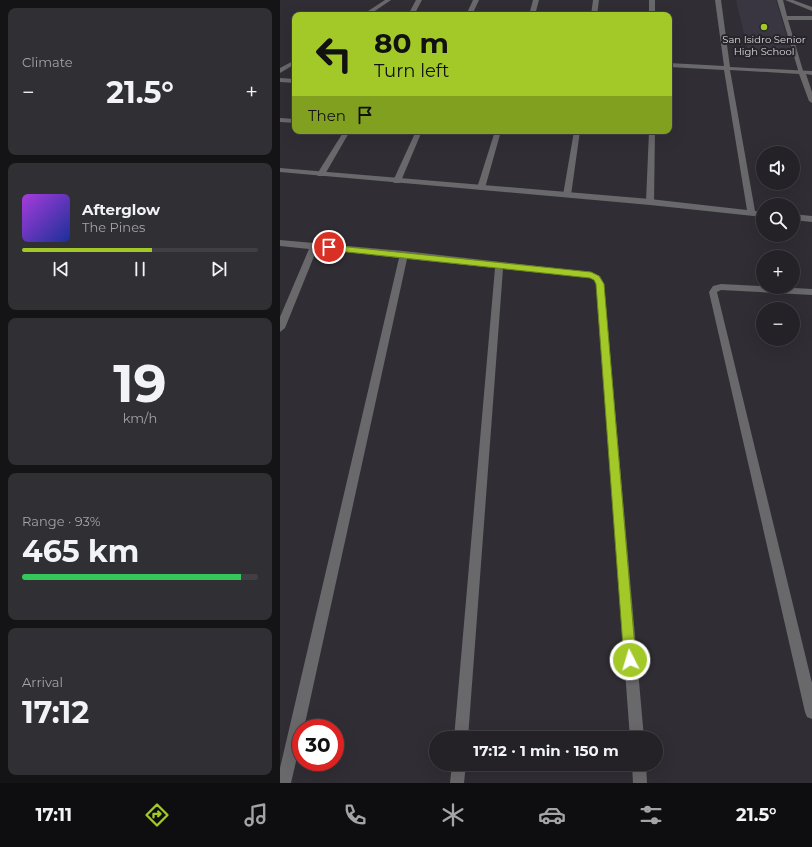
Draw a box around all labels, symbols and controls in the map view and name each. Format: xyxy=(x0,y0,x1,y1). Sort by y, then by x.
marker: San Isidro Senior High School xyxy=(759,22,769,32)
text: 80 m xyxy=(374,26,449,60)
icon: left xyxy=(308,28,360,80)
place label: San Isidro Senior High School xyxy=(722,33,806,58)
text: Climate xyxy=(22,54,73,70)
text: Turn left xyxy=(374,60,449,82)
text: 21.5° xyxy=(106,74,174,111)
text: − xyxy=(22,79,35,106)
text: + xyxy=(245,79,258,106)
icon: arrive xyxy=(354,104,376,126)
text: Then xyxy=(308,106,346,125)
map controls xyxy=(756,146,800,346)
button: sound xyxy=(756,146,800,190)
button: search xyxy=(756,198,800,242)
text: Afterglow xyxy=(82,200,160,219)
text: The Pines xyxy=(82,219,145,235)
pin xyxy=(312,230,346,264)
icon: arrive xyxy=(318,236,340,258)
button: + xyxy=(756,250,800,294)
icon: previous xyxy=(50,258,72,280)
icon: pause xyxy=(129,258,151,280)
icon: next xyxy=(208,258,230,280)
button: − xyxy=(756,302,800,346)
text: 19 xyxy=(113,352,167,415)
text: km/h xyxy=(123,410,157,426)
text: Range · 93% xyxy=(22,513,100,529)
text: 465 km xyxy=(22,533,139,570)
position arrow xyxy=(609,639,651,681)
text: Arrival xyxy=(22,674,63,690)
text: 17:12 xyxy=(22,694,89,731)
speed limit sign: 30 xyxy=(292,719,344,771)
text: 17:12 · 1 min · 150 m xyxy=(473,741,619,760)
icon: directions xyxy=(143,801,171,829)
icon: music xyxy=(242,801,270,829)
icon: phone xyxy=(341,801,369,829)
icon: climate xyxy=(439,801,467,829)
icon: car xyxy=(538,801,566,829)
icon: filters xyxy=(637,801,665,829)
text: 17:11 xyxy=(35,804,72,826)
text: 21.5° xyxy=(736,804,777,826)

